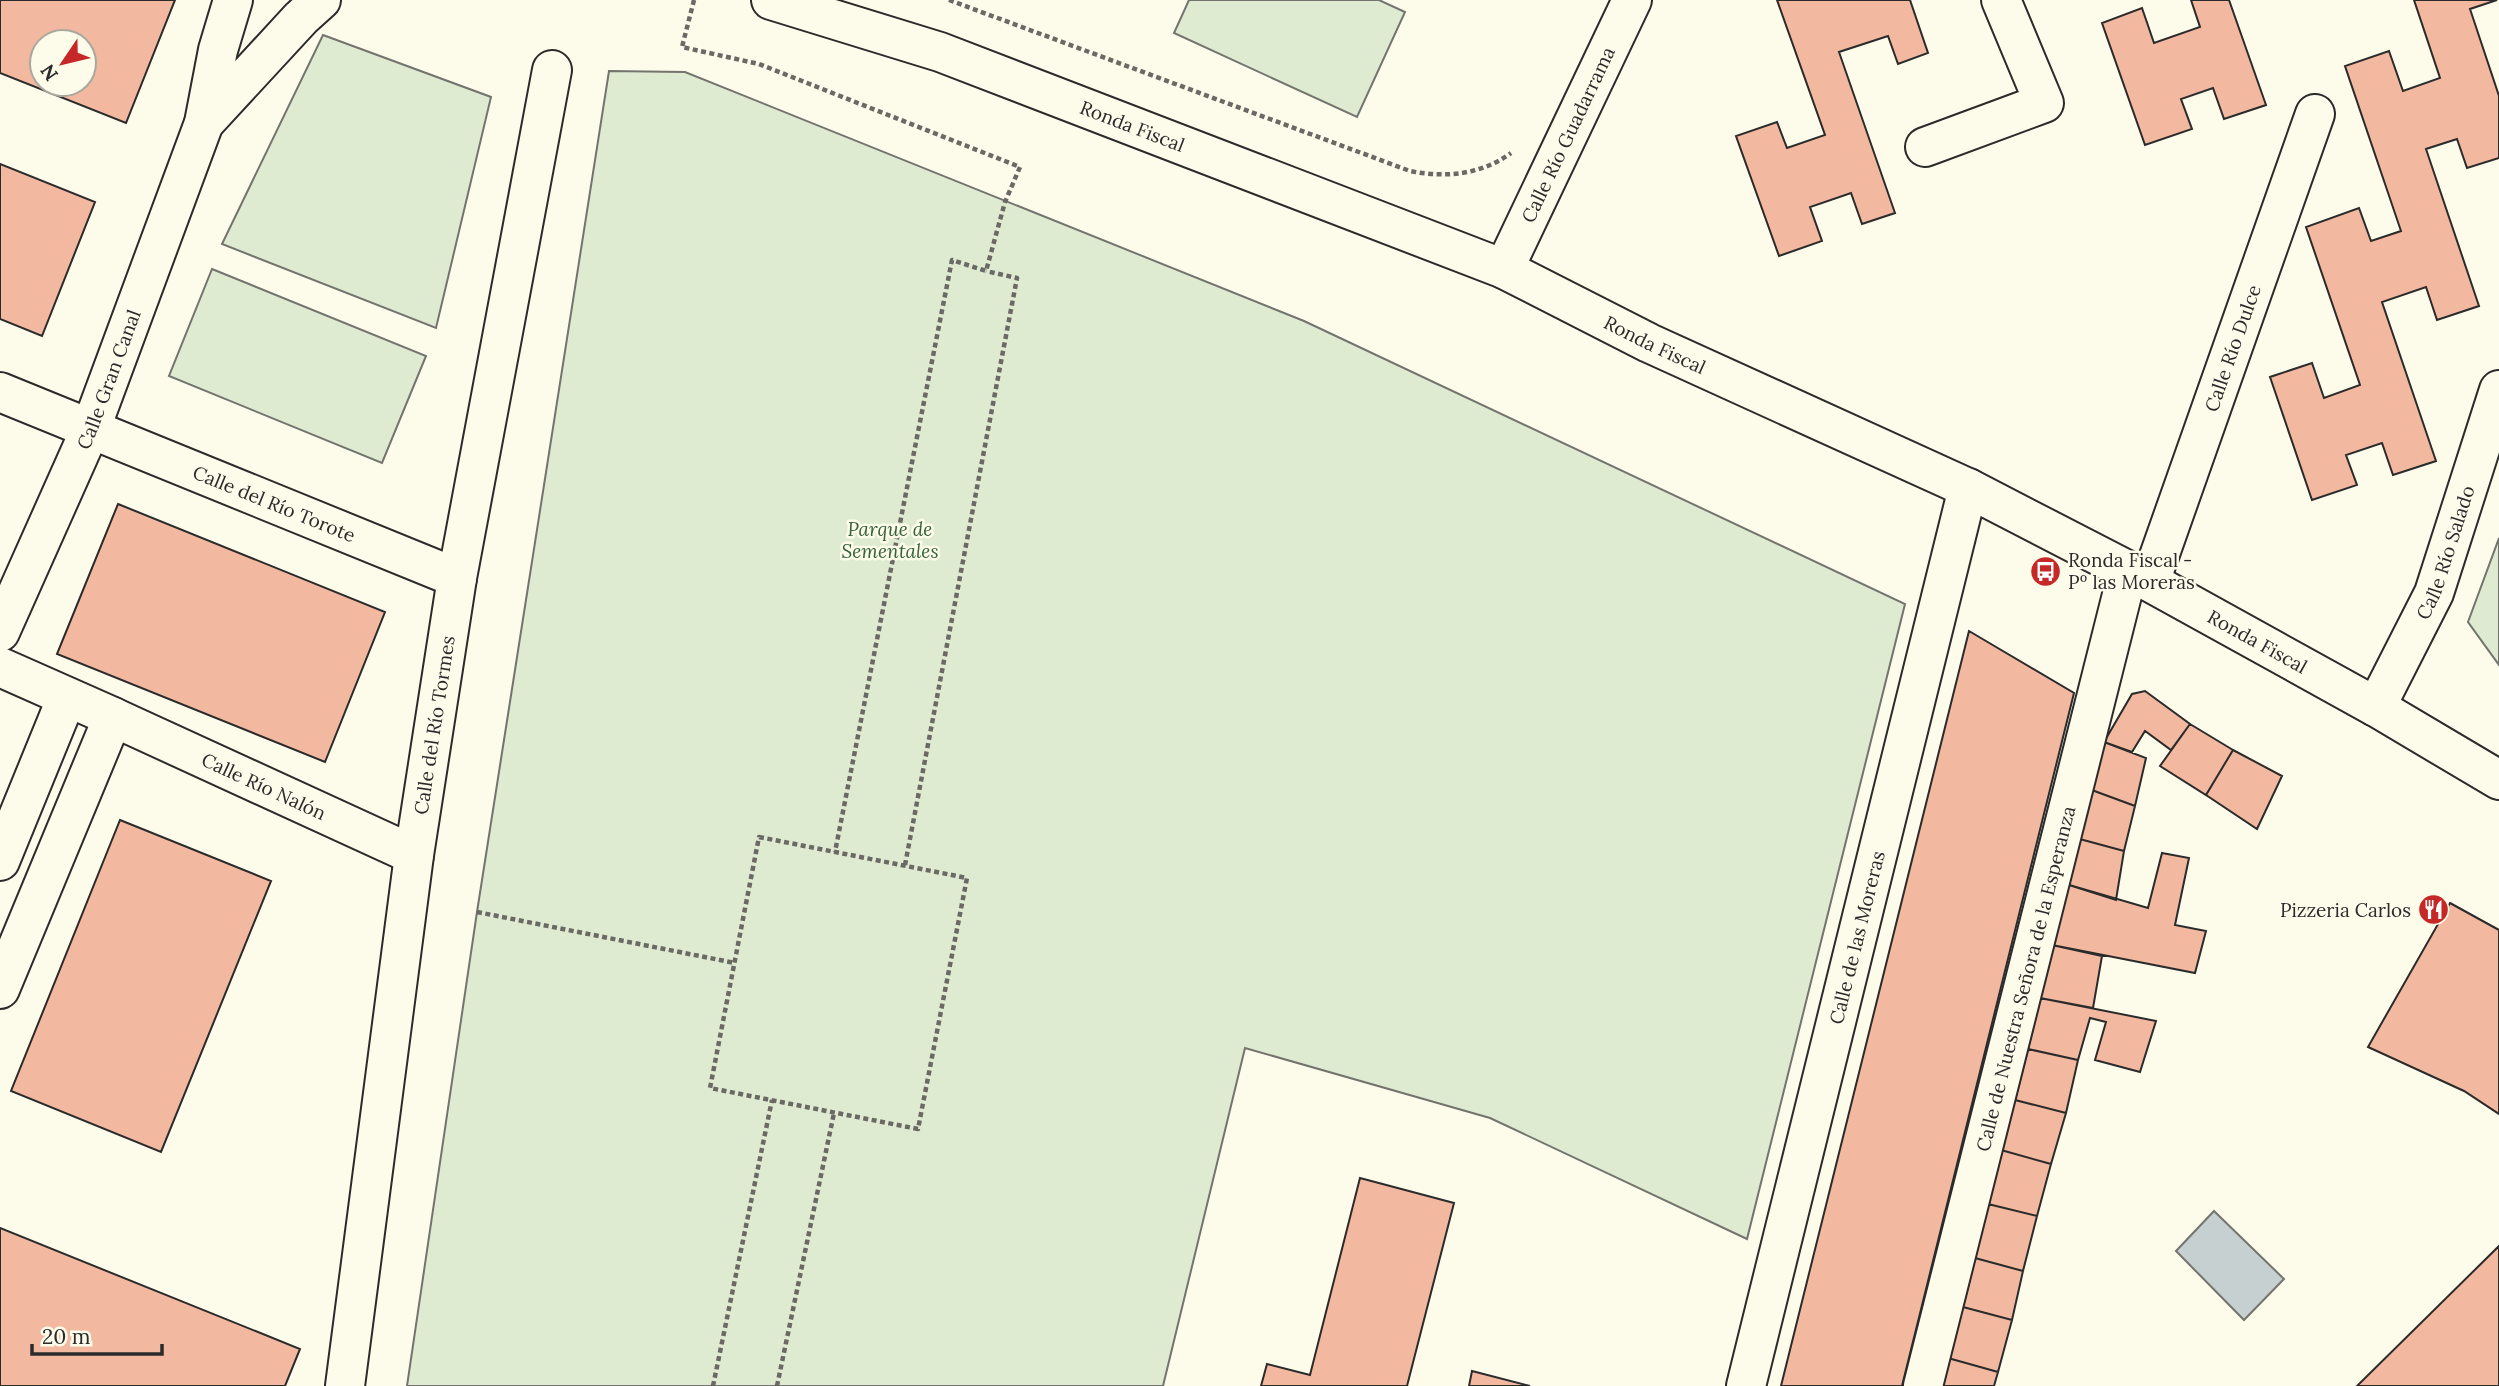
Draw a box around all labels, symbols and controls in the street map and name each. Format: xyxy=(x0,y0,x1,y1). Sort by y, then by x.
north arrow xyxy=(28,28,98,98)
street label: Calle Río Guadarrama xyxy=(1516,42,1620,226)
text: N xyxy=(35,60,63,86)
street label: Ronda Fiscal xyxy=(1077,95,1188,157)
street label: Calle Río Dulce xyxy=(2199,281,2266,415)
street label: Calle Gran Canal xyxy=(71,306,146,453)
street label: Ronda Fiscal xyxy=(1600,310,1710,379)
street label: Calle del Río Torote xyxy=(189,460,359,547)
street label: Calle Río Salado xyxy=(2411,482,2480,623)
park label: Parque de Sementales xyxy=(841,517,939,563)
place label: Ronda Fiscal - Pº las Moreras xyxy=(2068,548,2195,594)
bus stop icon: Ronda Fiscal - Pº las Moreras xyxy=(2028,554,2062,588)
street label: Ronda Fiscal xyxy=(2203,604,2312,679)
street label: Calle del Río Tormes xyxy=(408,634,460,816)
street label: Calle Río Nalón xyxy=(198,747,330,825)
street label: Calle de Nuestra Señora de la Esperanza xyxy=(1970,803,2080,1154)
street label: Calle de las Moreras xyxy=(1824,848,1890,1027)
restaurant icon: Pizzeria Carlos xyxy=(2417,893,2451,927)
place label: Pizzeria Carlos xyxy=(2280,898,2411,922)
scale bar xyxy=(32,1312,161,1356)
text: 20 m xyxy=(42,1323,91,1350)

